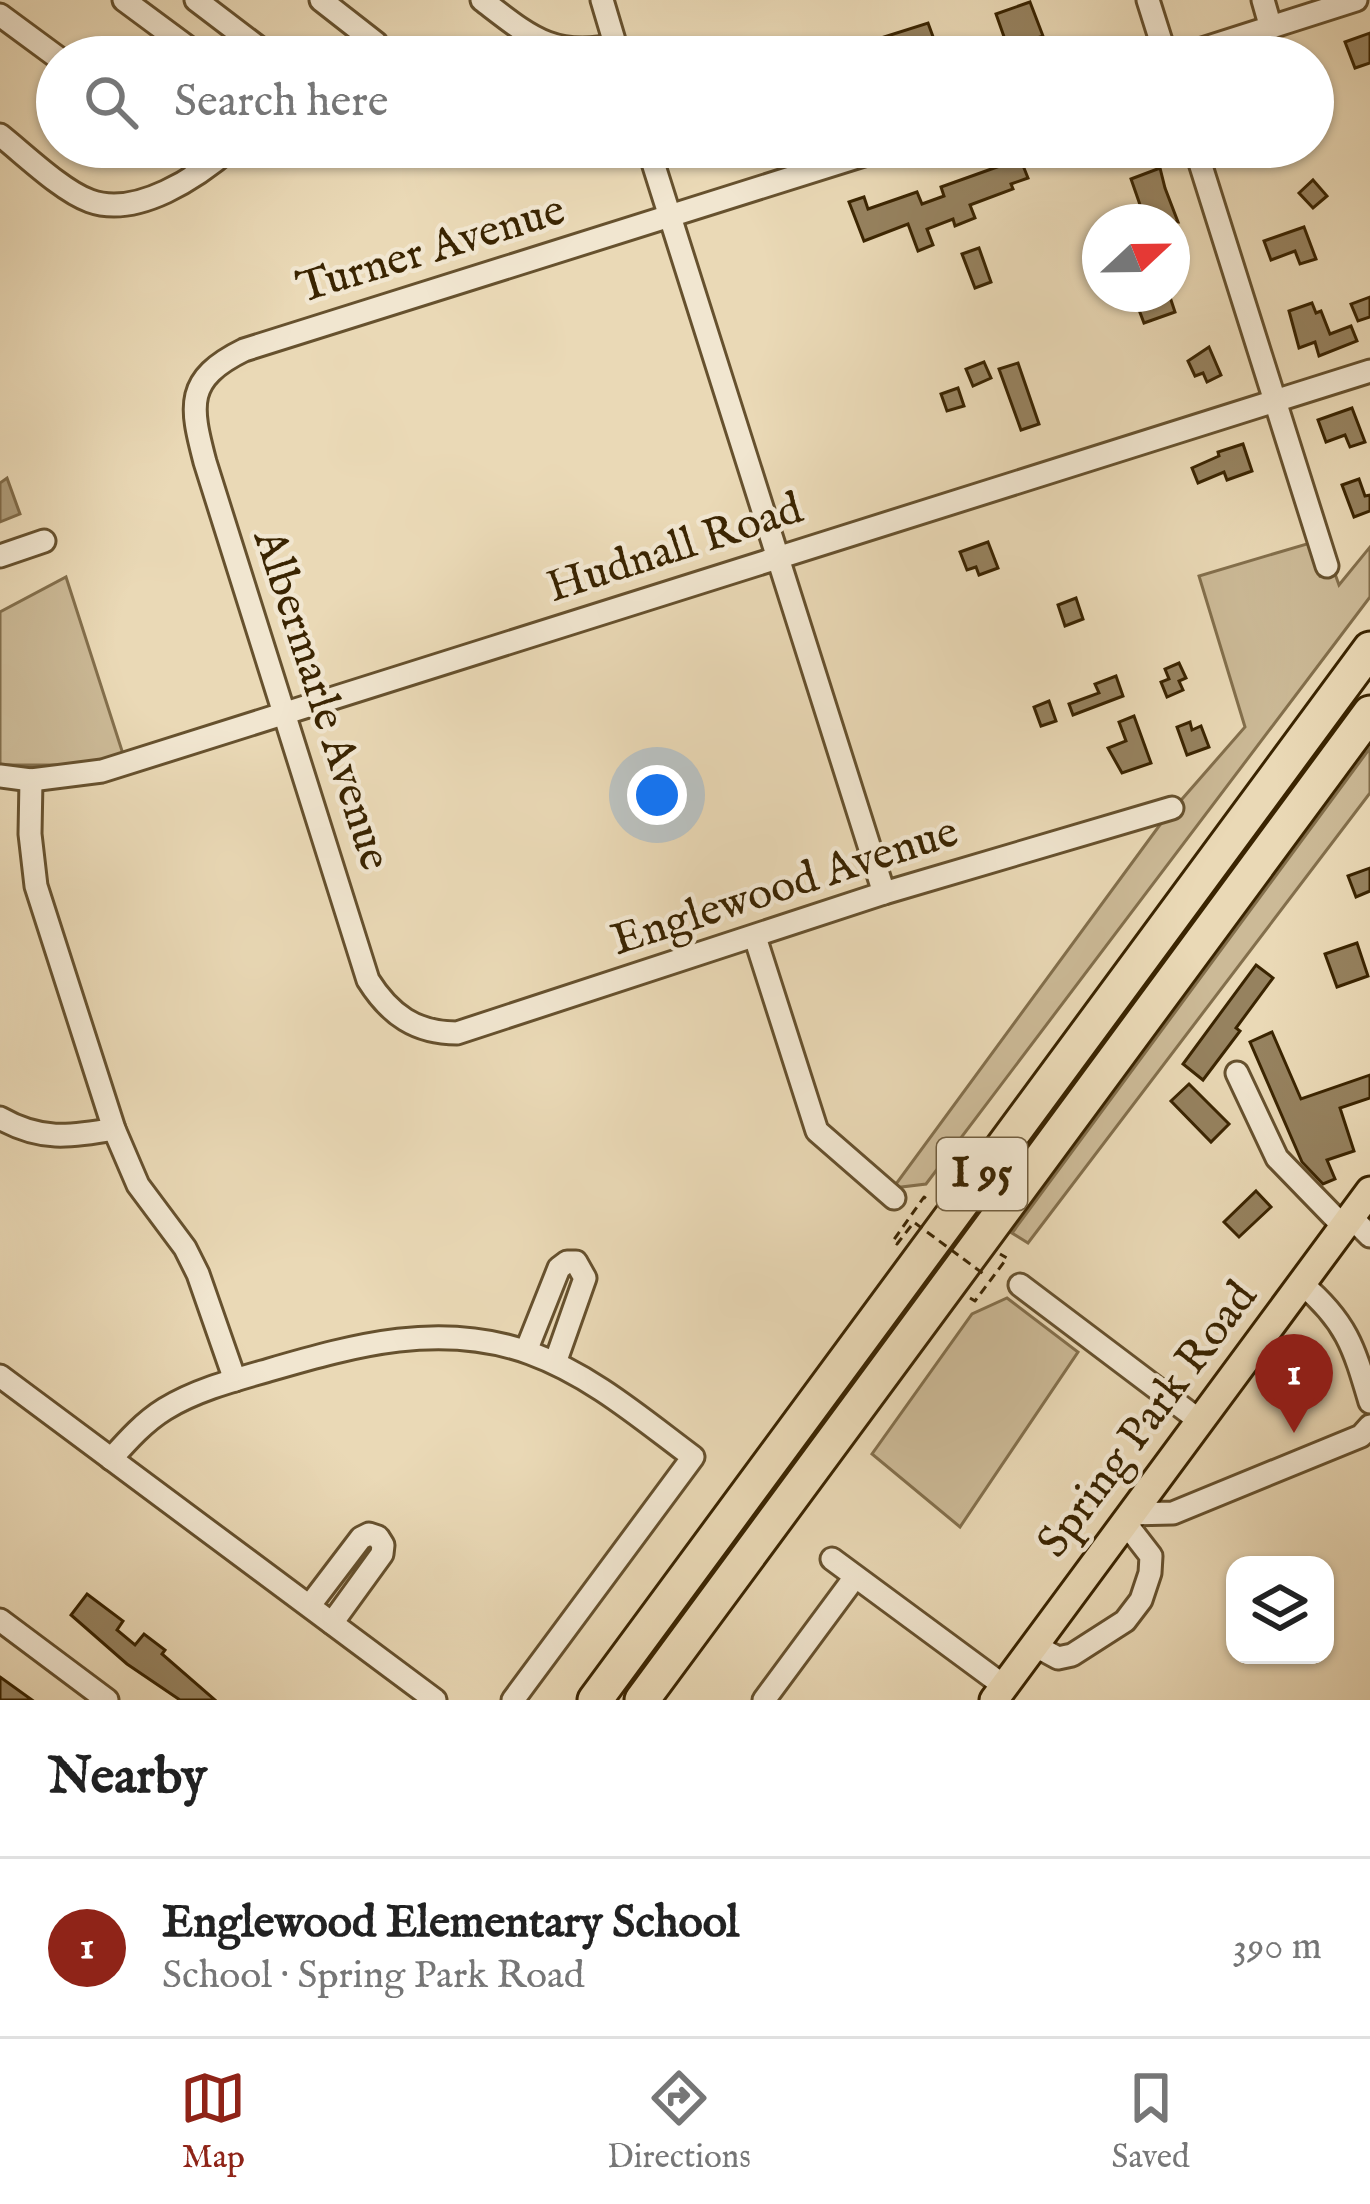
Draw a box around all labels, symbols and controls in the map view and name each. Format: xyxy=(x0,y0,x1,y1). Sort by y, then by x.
search box xyxy=(36,36,1334,168)
icon: search xyxy=(78,69,144,135)
text: Search here xyxy=(174,74,388,131)
street label: Turner Avenue xyxy=(290,182,572,318)
north arrow xyxy=(1082,204,1190,312)
street label: Hudnall Road xyxy=(540,481,811,617)
street label: Albermarle Avenue xyxy=(239,522,403,878)
your location xyxy=(627,765,687,825)
street label: Englewood Avenue xyxy=(604,804,966,970)
road number: I 95 xyxy=(937,1138,1027,1210)
street label: Spring Park Road xyxy=(1026,1270,1271,1569)
pin: 1 xyxy=(1255,1334,1333,1433)
map controls xyxy=(1226,1556,1334,1664)
button: layers xyxy=(1226,1556,1334,1664)
text: Nearby xyxy=(48,1746,207,1811)
text: Englewood Elementary School xyxy=(162,1895,739,1952)
text: 1 xyxy=(80,1923,94,1972)
text: 390 m xyxy=(1233,1923,1322,1972)
text: School · Spring Park Road xyxy=(162,1952,585,2001)
tab: Map xyxy=(180,2065,246,2179)
tab: Directions xyxy=(607,2065,751,2179)
tab: Saved xyxy=(1112,2065,1190,2179)

